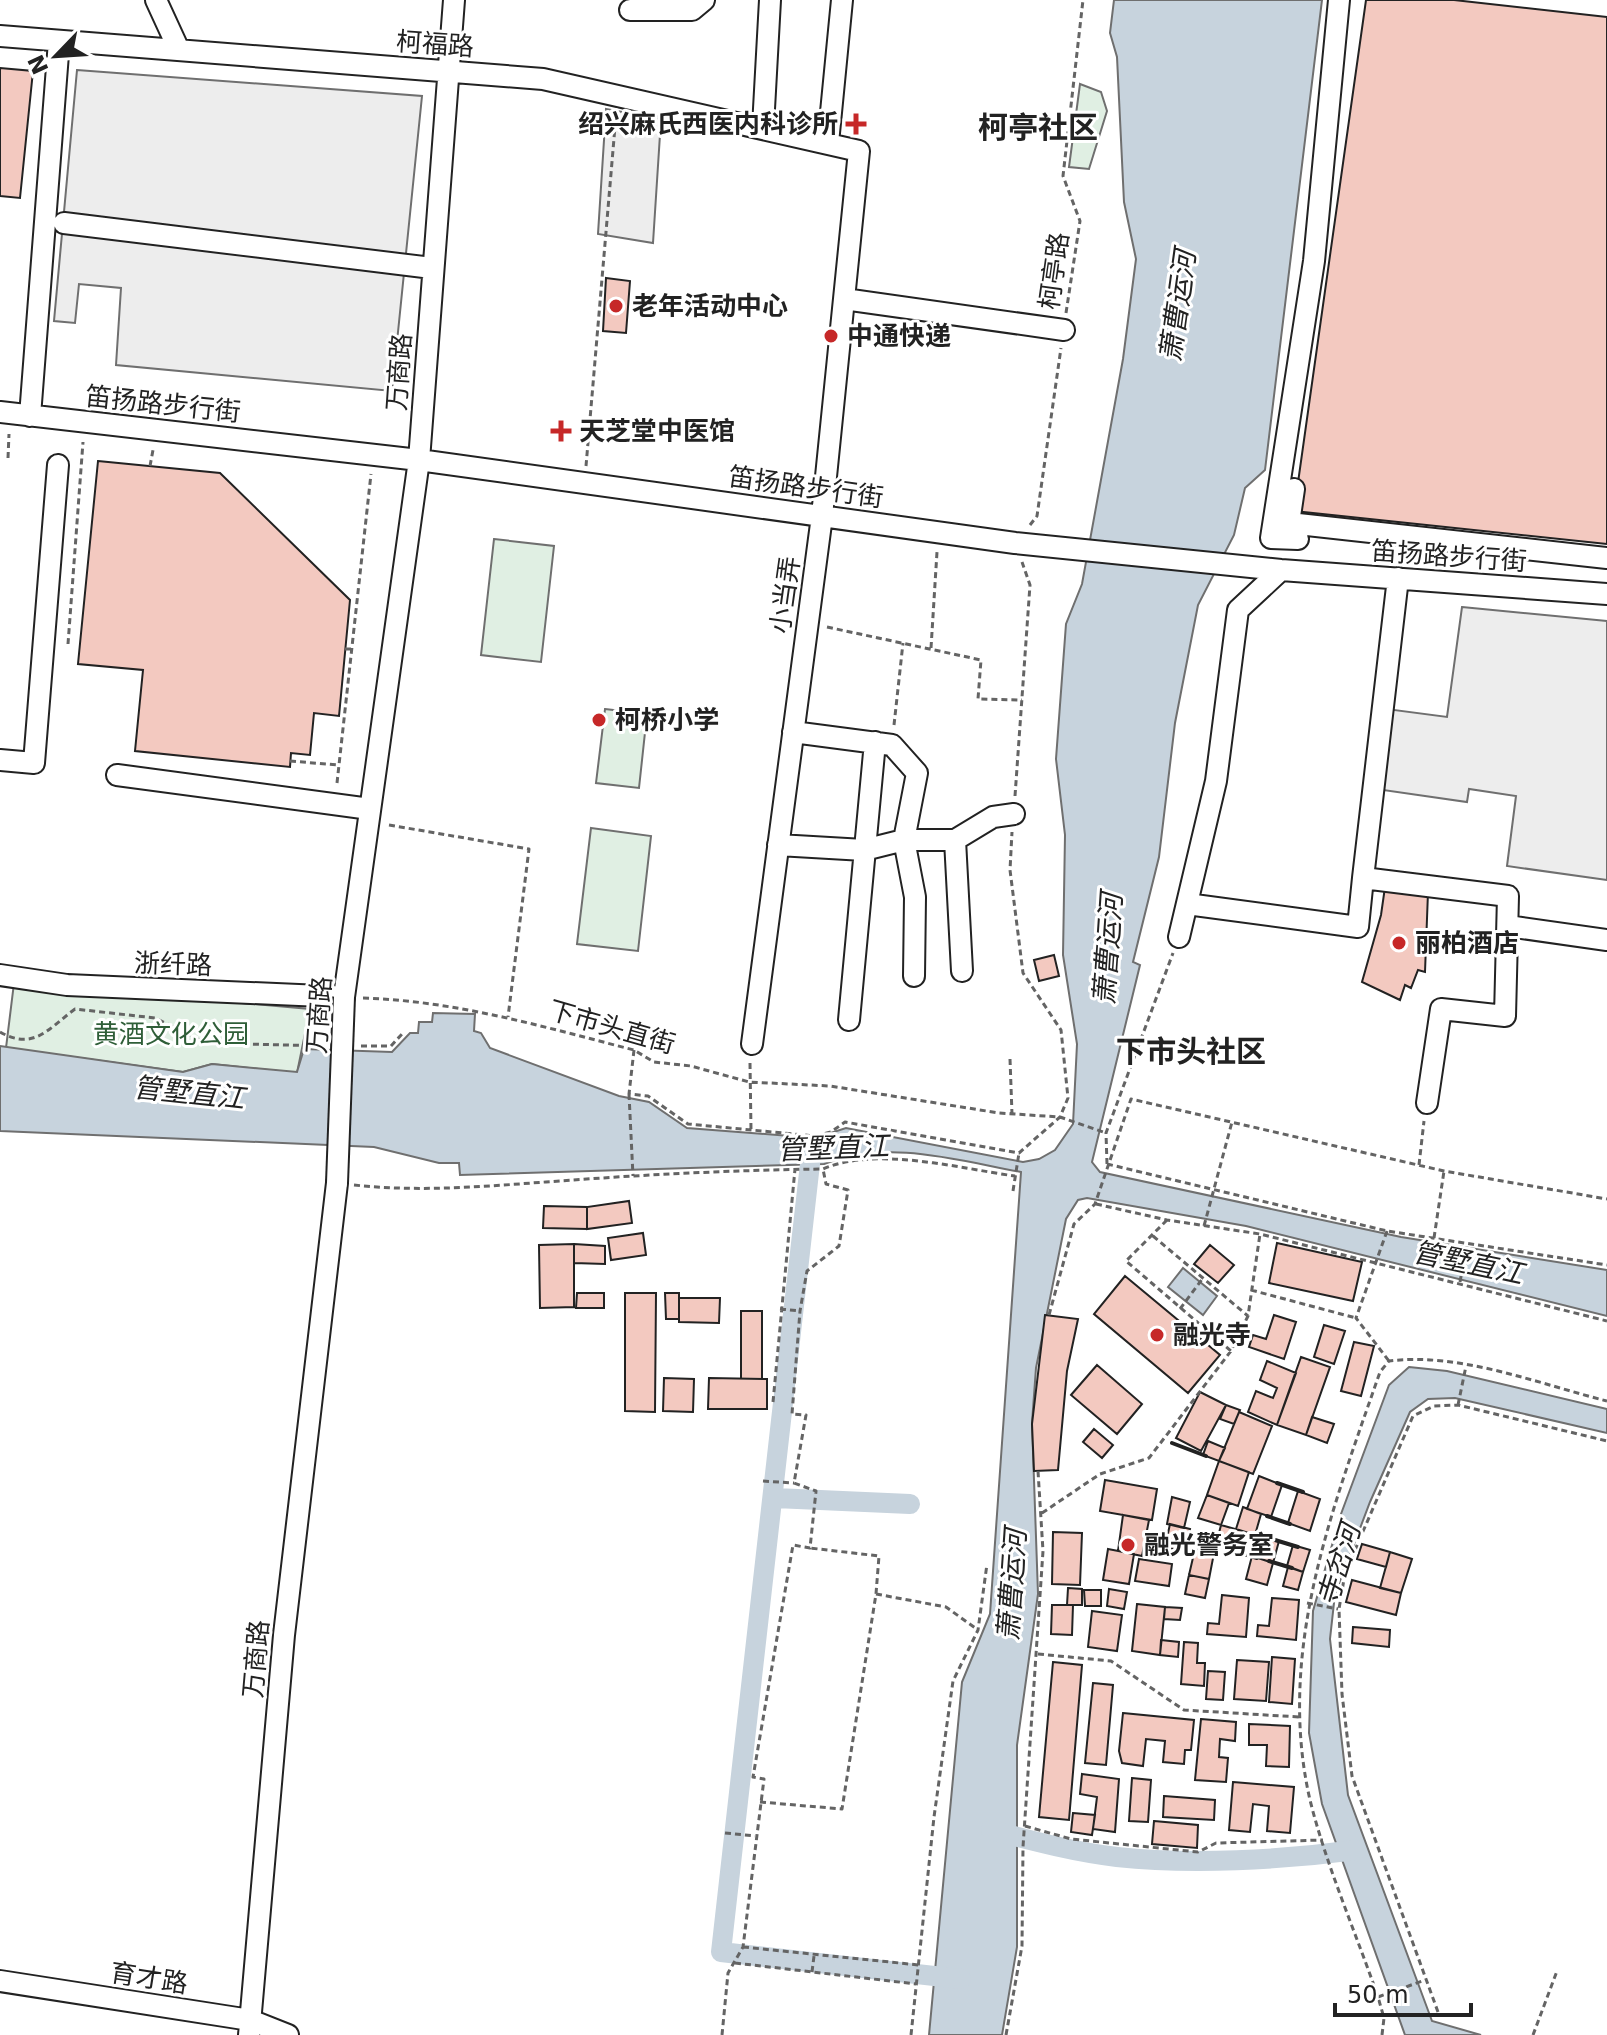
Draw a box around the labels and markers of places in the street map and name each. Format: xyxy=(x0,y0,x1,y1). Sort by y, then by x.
place label: 绍兴麻氏西医内科诊所 xyxy=(578,109,838,139)
marker: 绍兴麻氏西医内科诊所 xyxy=(845,113,867,135)
place label: 老年活动中心 xyxy=(632,291,788,321)
marker: 老年活动中心 xyxy=(607,297,625,315)
place label: 中通快递 xyxy=(847,321,951,351)
marker: 中通快递 xyxy=(822,327,840,345)
place label: 天芝堂中医馆 xyxy=(579,416,735,446)
marker: 天芝堂中医馆 xyxy=(550,420,572,442)
place label: 柯桥小学 xyxy=(615,705,719,735)
marker: 柯桥小学 xyxy=(590,711,608,729)
place label: 丽柏酒店 xyxy=(1415,928,1519,958)
marker: 丽柏酒店 xyxy=(1390,934,1408,952)
place label: 融光寺 xyxy=(1173,1320,1251,1350)
marker: 融光寺 xyxy=(1148,1326,1166,1344)
place label: 融光警务室 xyxy=(1144,1530,1274,1560)
marker: 融光警务室 xyxy=(1119,1536,1137,1554)

